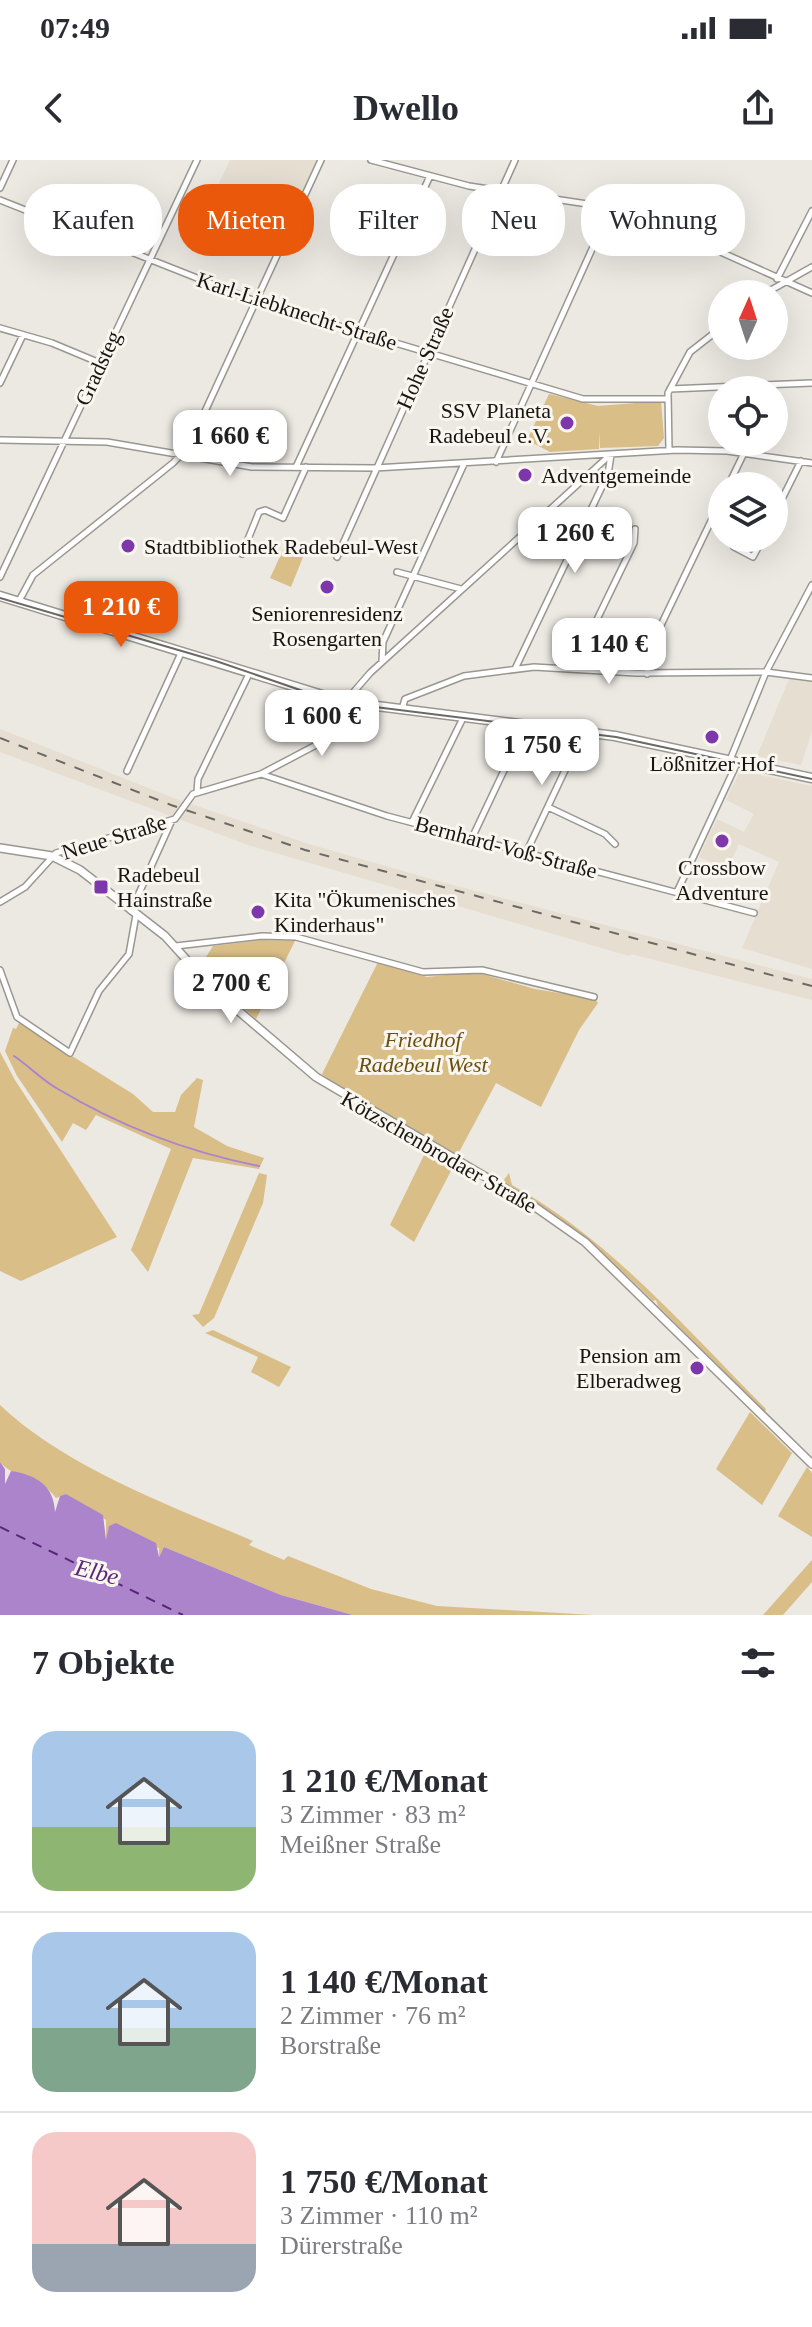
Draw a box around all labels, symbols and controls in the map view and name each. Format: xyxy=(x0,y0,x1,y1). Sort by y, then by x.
text: 07:49 xyxy=(40,11,110,44)
icon: back xyxy=(32,86,76,130)
icon: share xyxy=(736,86,780,130)
text: Dwello xyxy=(353,88,459,128)
chip: Kaufen xyxy=(24,184,162,256)
chip: Mieten xyxy=(178,184,314,256)
chip: Filter xyxy=(330,184,446,256)
chip: Neu xyxy=(462,184,565,256)
chip: Wohnung xyxy=(581,184,745,256)
street label: Karl-Liebknecht-Straße xyxy=(194,267,400,355)
north arrow xyxy=(708,280,788,360)
map controls xyxy=(708,280,788,552)
street label: Hohe Straße xyxy=(391,303,459,413)
street label: Gradsteg xyxy=(70,327,126,409)
button: locate xyxy=(708,376,788,456)
place label: SSV Planeta Radebeul e.V. xyxy=(429,398,551,448)
pin: 1 660 € xyxy=(156,410,304,478)
marker: SSV Planeta Radebeul e.V. xyxy=(558,414,576,432)
text: 1 660 € xyxy=(191,421,269,450)
place label: Adventgemeinde xyxy=(541,463,691,488)
marker: Adventgemeinde xyxy=(516,466,534,484)
button: layers xyxy=(708,472,788,552)
pin: 1 260 € xyxy=(501,507,649,575)
text: 1 260 € xyxy=(536,518,614,547)
place label: Stadtbibliothek Radebeul-West xyxy=(144,534,418,559)
marker: Stadtbibliothek Radebeul-West xyxy=(119,537,137,555)
marker: Seniorenresidenz Rosengarten xyxy=(318,578,336,596)
pin: 1 210 € xyxy=(47,581,195,649)
text: 1 210 € xyxy=(82,592,160,621)
place label: Seniorenresidenz Rosengarten xyxy=(251,601,403,651)
pin: 1 140 € xyxy=(535,618,683,686)
text: 1 140 € xyxy=(570,629,648,658)
pin: 1 600 € xyxy=(248,690,396,758)
text: 1 600 € xyxy=(283,701,361,730)
pin: 1 750 € xyxy=(468,719,616,787)
marker: Lößnitzer Hof xyxy=(703,728,721,746)
text: 1 750 € xyxy=(503,730,581,759)
place label: Lößnitzer Hof xyxy=(649,751,775,776)
street label: Neue Straße xyxy=(59,809,169,865)
street label: Bernhard-Voß-Straße xyxy=(412,811,600,883)
marker: Crossbow Adventure xyxy=(713,832,731,850)
place label: Crossbow Adventure xyxy=(676,855,768,905)
place label: Radebeul Hainstraße xyxy=(117,862,212,912)
marker: Radebeul Hainstraße xyxy=(92,878,110,896)
place label: Kita "Ökumenisches Kinderhaus" xyxy=(274,887,456,937)
marker: Kita "Ökumenisches Kinderhaus" xyxy=(249,903,267,921)
pin: 2 700 € xyxy=(157,957,305,1025)
text: 2 700 € xyxy=(192,968,270,997)
park label: Friedhof Radebeul West xyxy=(357,1027,489,1077)
street label: Kötzschenbrodaer Straße xyxy=(337,1086,541,1218)
place label: Pension am Elberadweg xyxy=(576,1343,681,1393)
marker: Pension am Elberadweg xyxy=(688,1359,706,1377)
water label: Elbe xyxy=(72,1554,122,1590)
icon: filters xyxy=(736,1641,780,1685)
text: 7 Objekte xyxy=(32,1644,175,1681)
text: 1 210 €/Monat xyxy=(280,1762,488,1799)
icon: home xyxy=(96,1763,192,1859)
text: 3 Zimmer · 83 m² xyxy=(280,1800,465,1829)
text: Meißner Straße xyxy=(280,1830,441,1859)
text: 1 140 €/Monat xyxy=(280,1963,488,2000)
icon: home xyxy=(96,1964,192,2060)
text: 2 Zimmer · 76 m² xyxy=(280,2001,465,2030)
text: Borstraße xyxy=(280,2031,381,2060)
text: 1 750 €/Monat xyxy=(280,2163,488,2200)
icon: home xyxy=(96,2164,192,2260)
text: 3 Zimmer · 110 m² xyxy=(280,2201,477,2230)
text: Dürerstraße xyxy=(280,2231,403,2260)

